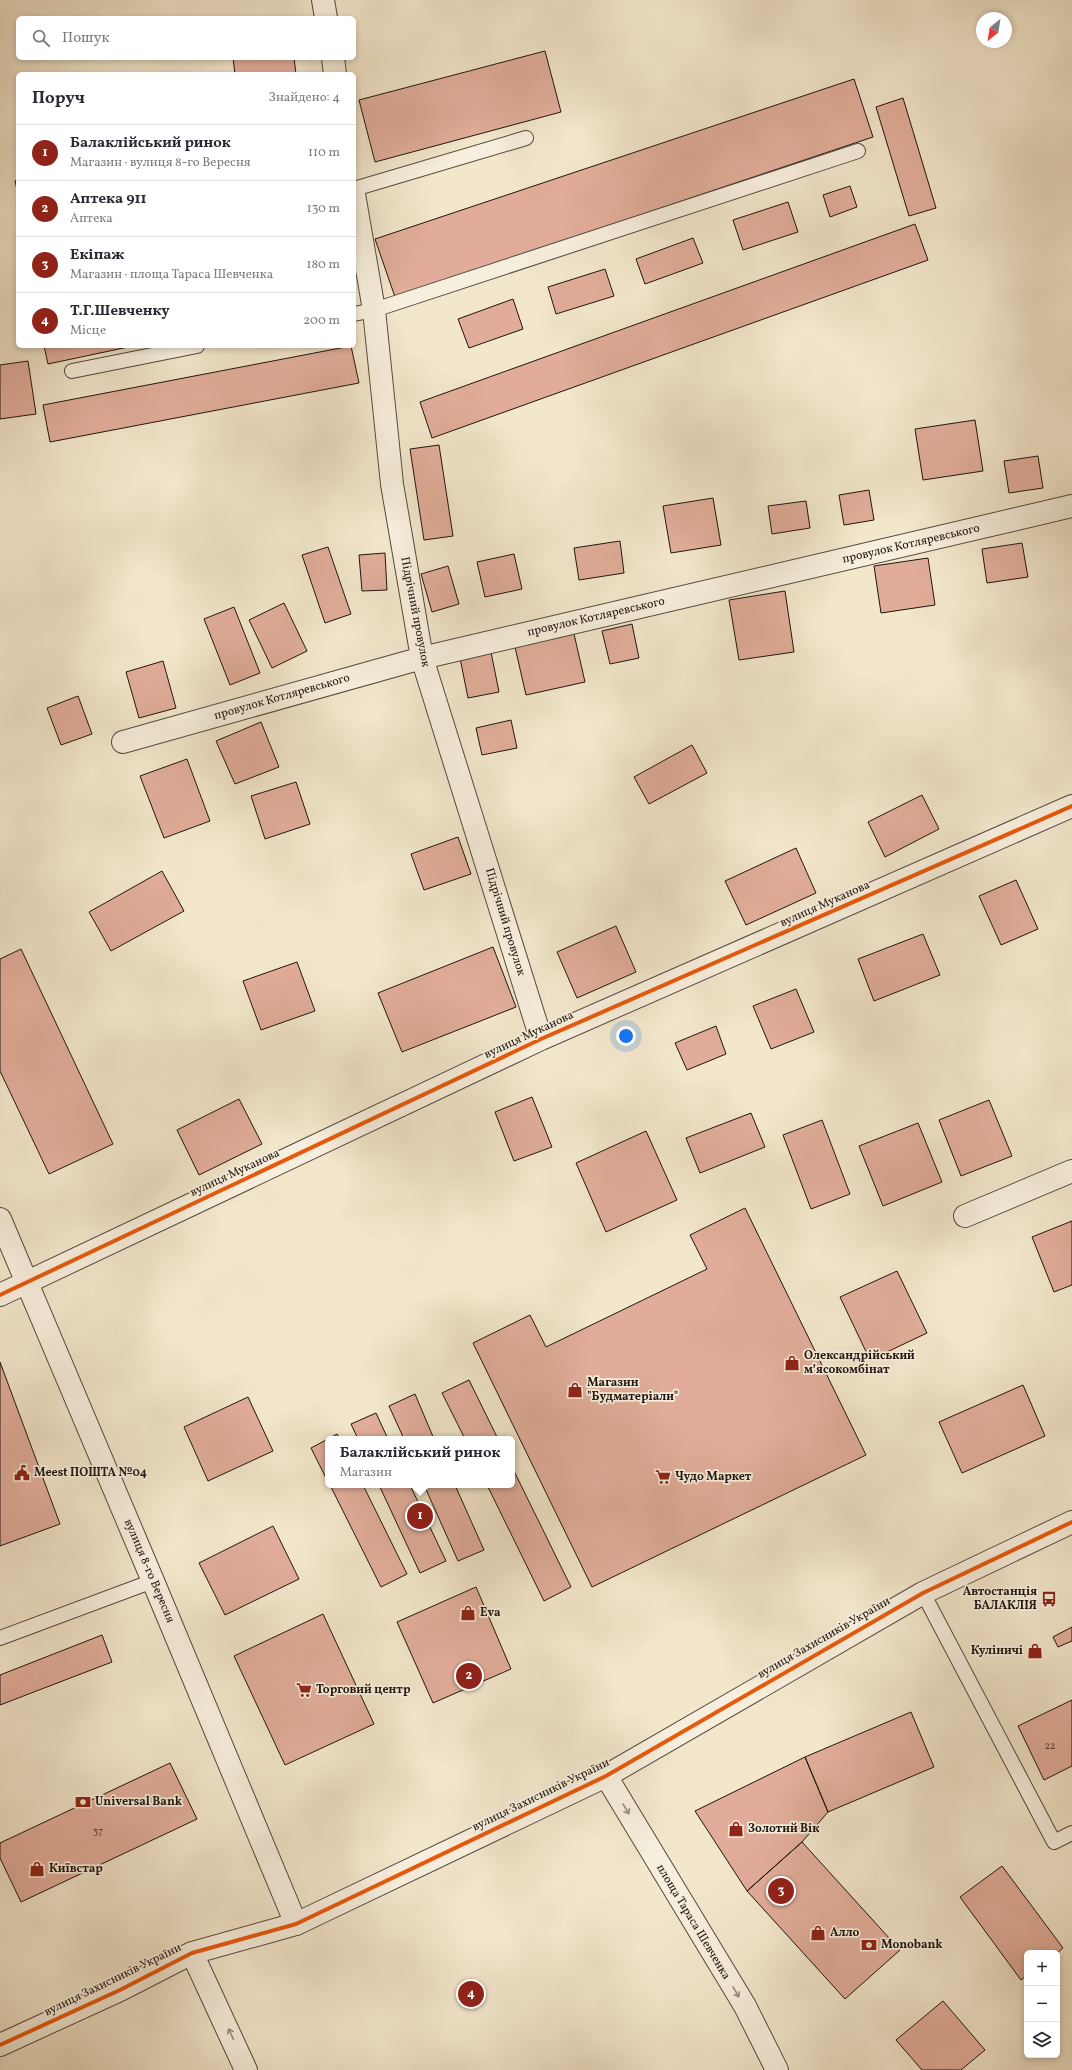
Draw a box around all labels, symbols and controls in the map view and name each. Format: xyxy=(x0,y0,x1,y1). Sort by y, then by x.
north arrow xyxy=(976,12,1012,48)
search box xyxy=(16,16,356,60)
icon: search xyxy=(30,27,52,49)
text: Пошук xyxy=(62,28,110,49)
text: Поруч xyxy=(32,87,85,110)
text: Знайдено: 4 xyxy=(268,89,340,107)
text: Балаклійський ринок xyxy=(70,133,231,154)
text: 1 xyxy=(42,144,48,162)
text: 110 m xyxy=(308,144,340,162)
text: Магазин · вулиця 8-го Вересня xyxy=(70,154,251,172)
text: Аптека 911 xyxy=(70,189,147,210)
text: 2 xyxy=(42,200,48,218)
text: 130 m xyxy=(307,200,340,218)
text: Аптека xyxy=(70,210,113,228)
text: Екіпаж xyxy=(70,245,125,266)
text: 3 xyxy=(42,256,48,274)
text: 180 m xyxy=(306,256,340,274)
text: Магазин · площа Тараса Шевченка xyxy=(70,266,273,284)
text: Т.Г.Шевченку xyxy=(70,301,170,322)
text: 4 xyxy=(41,312,49,330)
text: 200 m xyxy=(303,312,340,330)
text: Місце xyxy=(70,322,106,340)
street label: провулок Котляревського xyxy=(841,520,981,568)
street label: Підрічний провулок xyxy=(396,556,434,669)
street label: провулок Котляревського xyxy=(526,593,666,641)
street label: провулок Котляревського xyxy=(212,670,352,724)
street label: Підрічний провулок xyxy=(481,866,529,978)
street label: вулиця Муканова xyxy=(777,877,873,931)
street label: вулиця Муканова xyxy=(482,1007,576,1063)
your location xyxy=(616,1026,636,1046)
street label: вулиця Муканова xyxy=(188,1145,282,1201)
place label: Олександрійський мʼясокомбінат xyxy=(804,1348,915,1378)
shop icon: Олександрійський мʼясокомбінат xyxy=(783,1354,801,1372)
place label: Магазин "Будматеріали" xyxy=(587,1375,678,1405)
shop icon: Магазин "Будматеріали" xyxy=(566,1381,584,1399)
popup xyxy=(325,1436,515,1488)
text: Балаклійський ринок xyxy=(340,1443,500,1464)
public building icon: Meest ПОШТА №04 xyxy=(13,1464,31,1482)
text: Магазин xyxy=(340,1464,392,1482)
place label: Meest ПОШТА №04 xyxy=(34,1465,147,1481)
supermarket icon: Чудо Маркет xyxy=(654,1468,672,1486)
place label: Чудо Маркет xyxy=(675,1469,752,1485)
pin: 1 xyxy=(407,1501,433,1531)
street label: вулиця 8-го Вересня xyxy=(120,1517,178,1625)
place label: Автостанція БАЛАКЛІЯ xyxy=(963,1584,1037,1614)
bus stop icon: Автостанція БАЛАКЛІЯ xyxy=(1040,1590,1058,1608)
street label: вулиця Захисників України xyxy=(755,1593,893,1683)
shop icon: Eva xyxy=(459,1604,477,1622)
place label: Eva xyxy=(480,1605,501,1621)
shop icon: Куліничі xyxy=(1026,1642,1044,1660)
place label: Куліничі xyxy=(971,1643,1023,1659)
pin: 2 xyxy=(456,1661,482,1691)
supermarket icon: Торговий центр xyxy=(295,1681,313,1699)
place label: Торговий центр xyxy=(316,1682,411,1698)
house number: 22 xyxy=(1045,1739,1055,1753)
street label: вулиця Захисників України xyxy=(470,1755,612,1835)
bank icon: Universal Bank xyxy=(74,1793,92,1811)
place label: Universal Bank xyxy=(95,1794,183,1810)
one-way arrow xyxy=(622,1803,630,1815)
shop icon: Золотий Вік xyxy=(727,1820,745,1838)
place label: Золотий Вік xyxy=(748,1821,820,1837)
house number: 37 xyxy=(93,1824,103,1838)
shop icon: Київстар xyxy=(28,1860,46,1878)
place label: Київстар xyxy=(49,1861,103,1877)
street label: площа Тараса Шевченка xyxy=(652,1861,734,1983)
pin: 3 xyxy=(768,1876,794,1906)
shop icon: Алло xyxy=(809,1924,827,1942)
place label: Алло xyxy=(830,1925,860,1941)
bank icon: Monobank xyxy=(860,1936,878,1954)
place label: Monobank xyxy=(881,1937,943,1953)
street label: вулиця Захисників України xyxy=(42,1940,184,2020)
map controls xyxy=(1024,1950,1060,2058)
button: + xyxy=(1024,1950,1060,1986)
pin: 4 xyxy=(458,1979,484,2009)
one-way arrow xyxy=(733,1986,741,1998)
button: − xyxy=(1024,1986,1060,2022)
button: layers xyxy=(1024,2022,1060,2058)
one-way arrow xyxy=(227,2029,234,2041)

